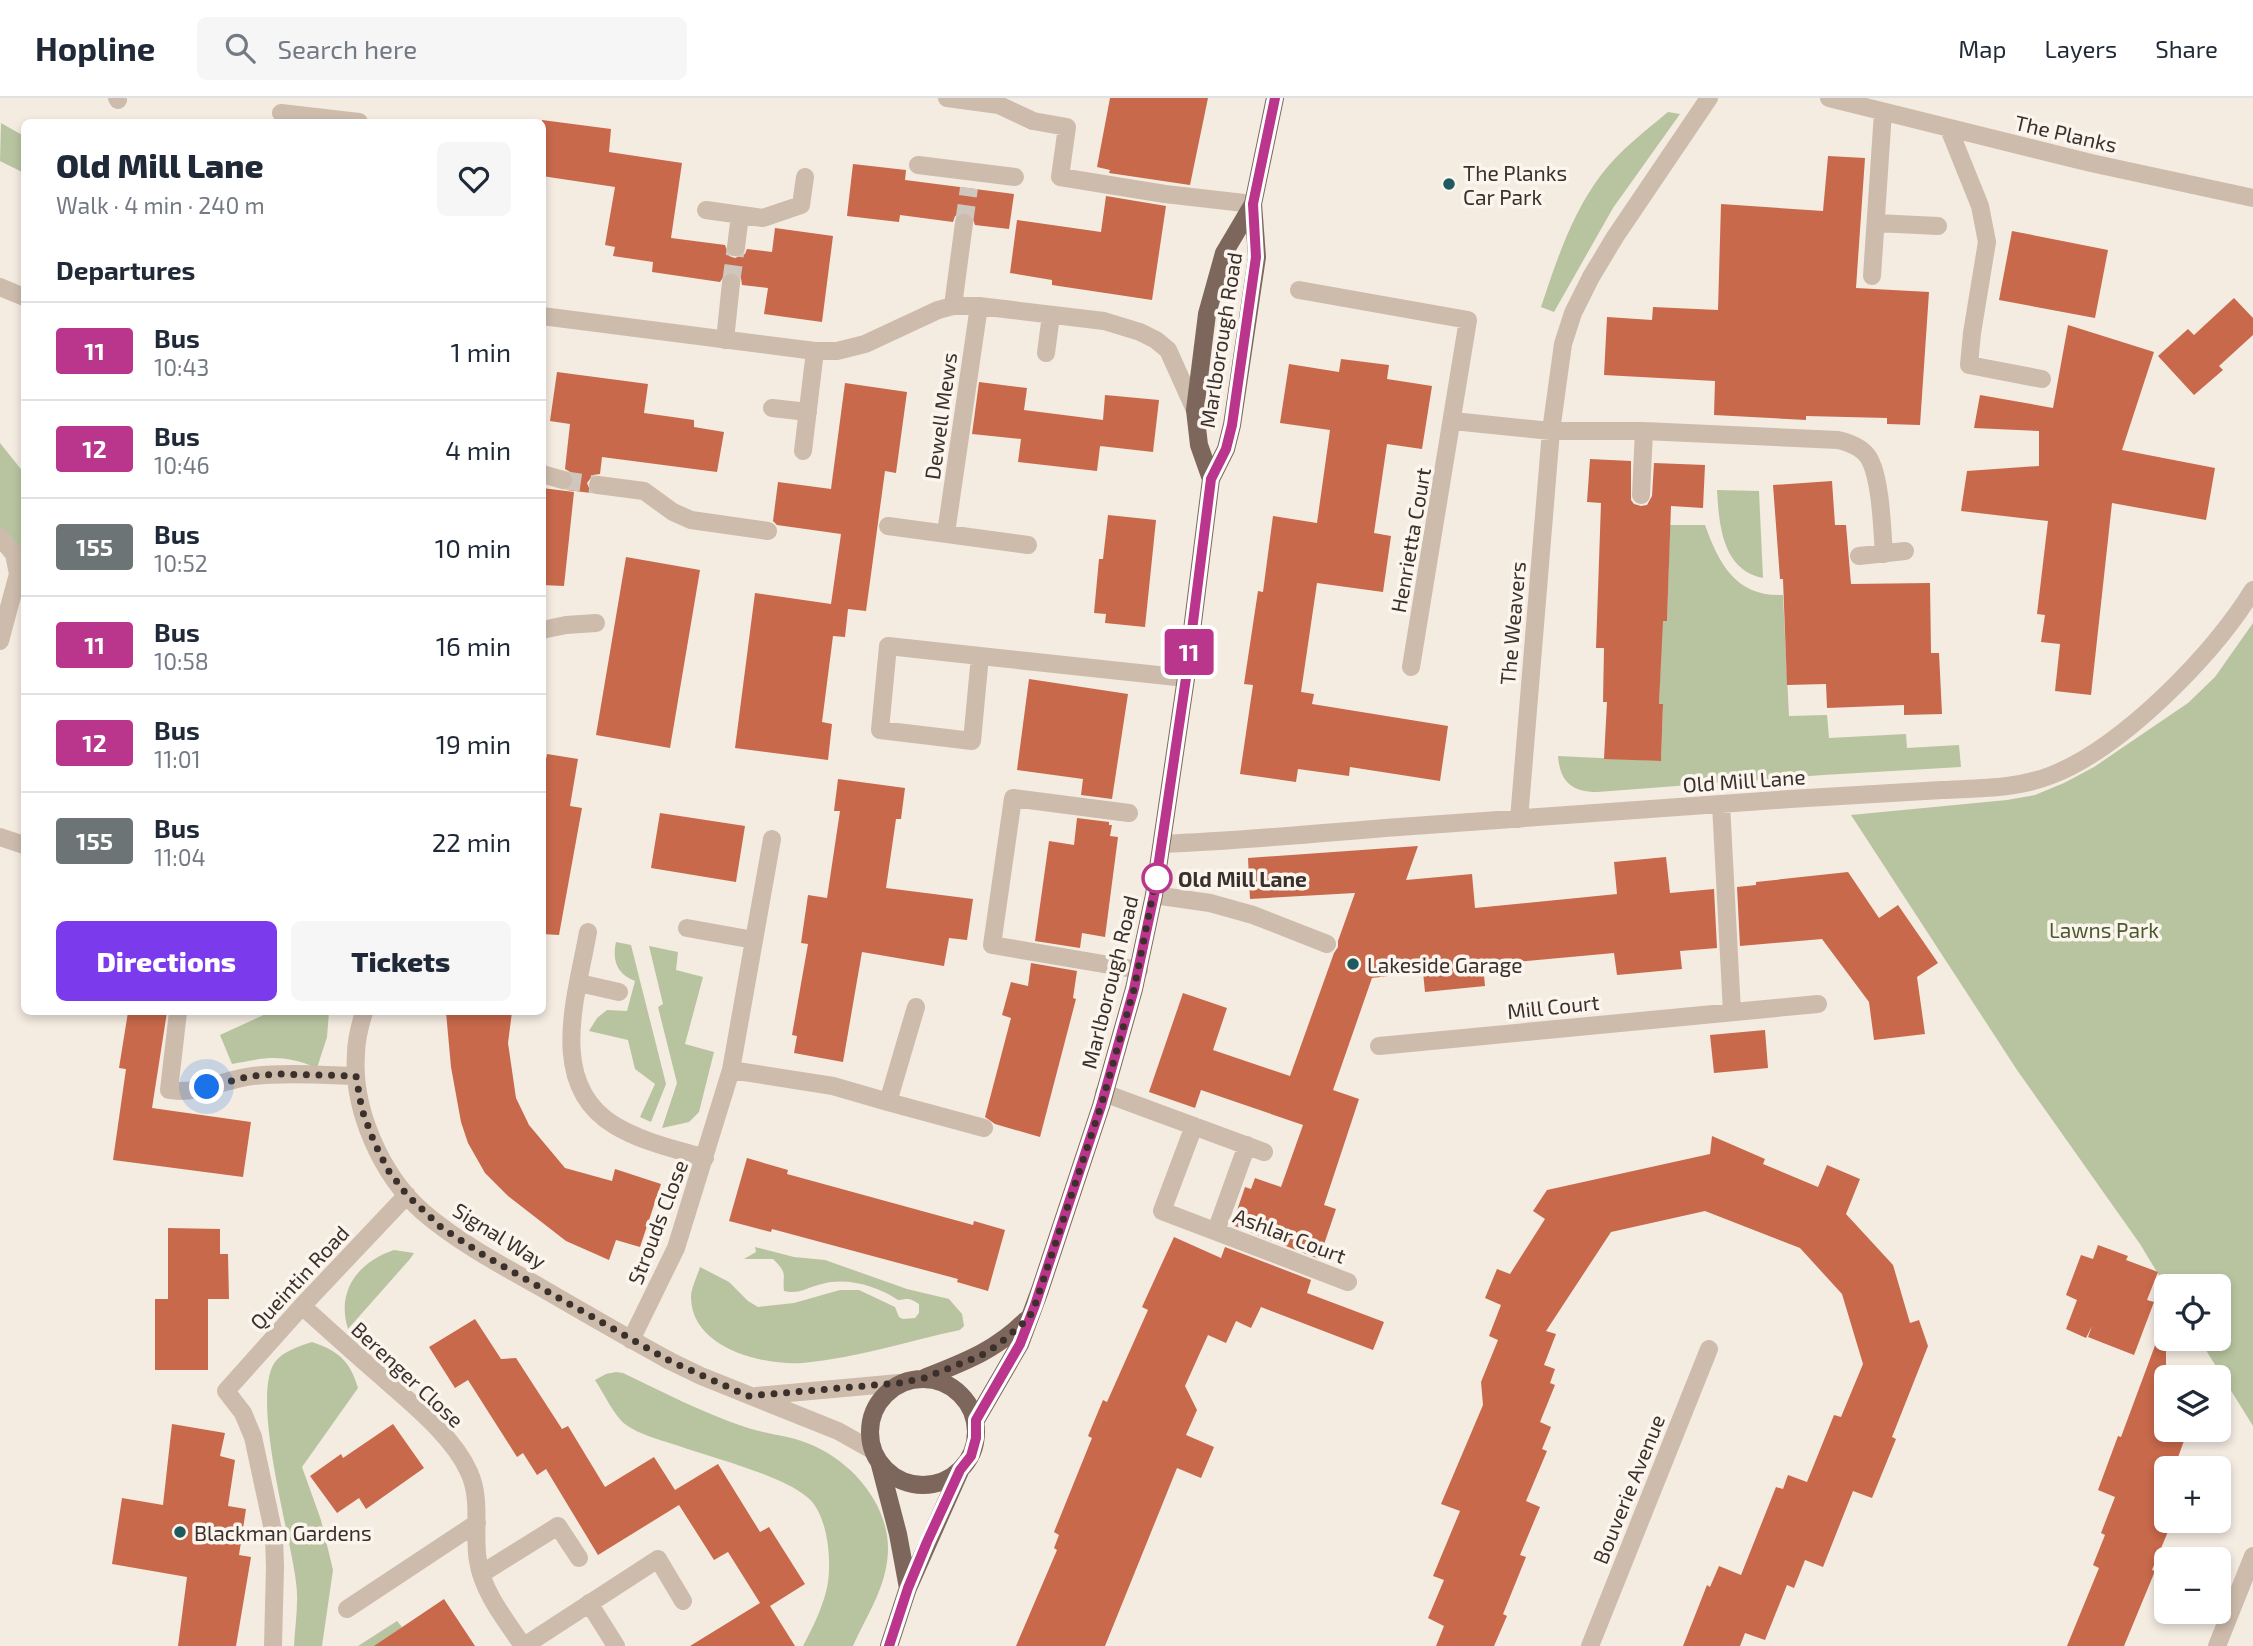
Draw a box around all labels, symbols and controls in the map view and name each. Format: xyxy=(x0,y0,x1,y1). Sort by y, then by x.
search box xyxy=(197,17,687,80)
text: Hopline xyxy=(35,28,155,68)
icon: search xyxy=(221,29,259,67)
text: Search here xyxy=(277,33,417,64)
text: Map xyxy=(1958,34,2006,63)
text: Layers xyxy=(2044,34,2117,63)
text: Share xyxy=(2155,34,2218,63)
street label: The Planks xyxy=(2012,109,2120,157)
button: heart xyxy=(437,142,511,216)
text: Old Mill Lane xyxy=(56,145,264,185)
place label: The Planks Car Park xyxy=(1463,160,1567,209)
marker: The Planks Car Park xyxy=(1441,176,1457,192)
text: Walk · 4 min · 240 m xyxy=(56,191,265,219)
street label: Marlborough Road xyxy=(1194,250,1246,430)
text: Departures xyxy=(56,254,195,285)
text: Bus xyxy=(154,322,200,353)
text: 11 xyxy=(84,336,105,365)
text: 1 min xyxy=(451,336,511,367)
street label: Dewell Mews xyxy=(919,351,961,481)
text: 10:43 xyxy=(154,353,209,381)
text: Bus xyxy=(154,420,200,451)
text: 12 xyxy=(82,434,107,463)
text: 4 min xyxy=(445,434,511,465)
text: 10:46 xyxy=(154,451,210,479)
street label: Henrietta Court xyxy=(1385,465,1435,615)
text: Bus xyxy=(154,518,200,549)
text: 155 xyxy=(76,532,113,561)
text: 10 min xyxy=(435,532,511,563)
text: 10:52 xyxy=(154,549,208,577)
street label: The Weavers xyxy=(1494,560,1530,686)
text: Bus xyxy=(154,616,200,647)
line badge: 11 xyxy=(1158,629,1220,675)
text: 11 xyxy=(84,630,105,659)
text: 16 min xyxy=(436,630,511,661)
text: 11 xyxy=(1179,637,1199,666)
text: 10:58 xyxy=(154,647,209,675)
text: Bus xyxy=(154,714,200,745)
text: 12 xyxy=(82,728,107,757)
text: 19 min xyxy=(436,728,511,759)
text: 11:01 xyxy=(154,745,201,773)
street label: Old Mill Lane xyxy=(1682,763,1806,797)
text: Bus xyxy=(154,812,200,843)
text: 155 xyxy=(76,826,113,855)
text: 22 min xyxy=(432,826,511,857)
text: 11:04 xyxy=(154,843,206,871)
marker: Old Mill Lane xyxy=(1142,863,1172,893)
place label: Old Mill Lane xyxy=(1178,866,1307,891)
street label: Marlborough Road xyxy=(1075,893,1143,1071)
park label: Lawns Park xyxy=(2049,917,2159,942)
button: Directions xyxy=(56,921,277,1001)
button: Tickets xyxy=(291,921,511,1001)
place label: Lakeside Garage xyxy=(1367,952,1522,977)
marker: Lakeside Garage xyxy=(1345,956,1361,972)
street label: Mill Court xyxy=(1506,989,1600,1023)
your location xyxy=(189,1069,224,1104)
street label: Strouds Close xyxy=(622,1156,692,1288)
street label: Signal Way xyxy=(449,1197,551,1273)
street label: Ashlar Court xyxy=(1230,1202,1350,1268)
street label: Queintin Road xyxy=(244,1220,354,1335)
map controls xyxy=(2154,1274,2231,1624)
button: locate xyxy=(2154,1274,2231,1351)
street label: Berenger Close xyxy=(347,1316,469,1432)
button: layers xyxy=(2154,1365,2231,1442)
street label: Bouverie Avenue xyxy=(1587,1411,1669,1567)
button: + xyxy=(2154,1456,2231,1533)
place label: Blackman Gardens xyxy=(194,1520,372,1545)
marker: Blackman Gardens xyxy=(172,1524,188,1540)
button: − xyxy=(2154,1547,2231,1624)

